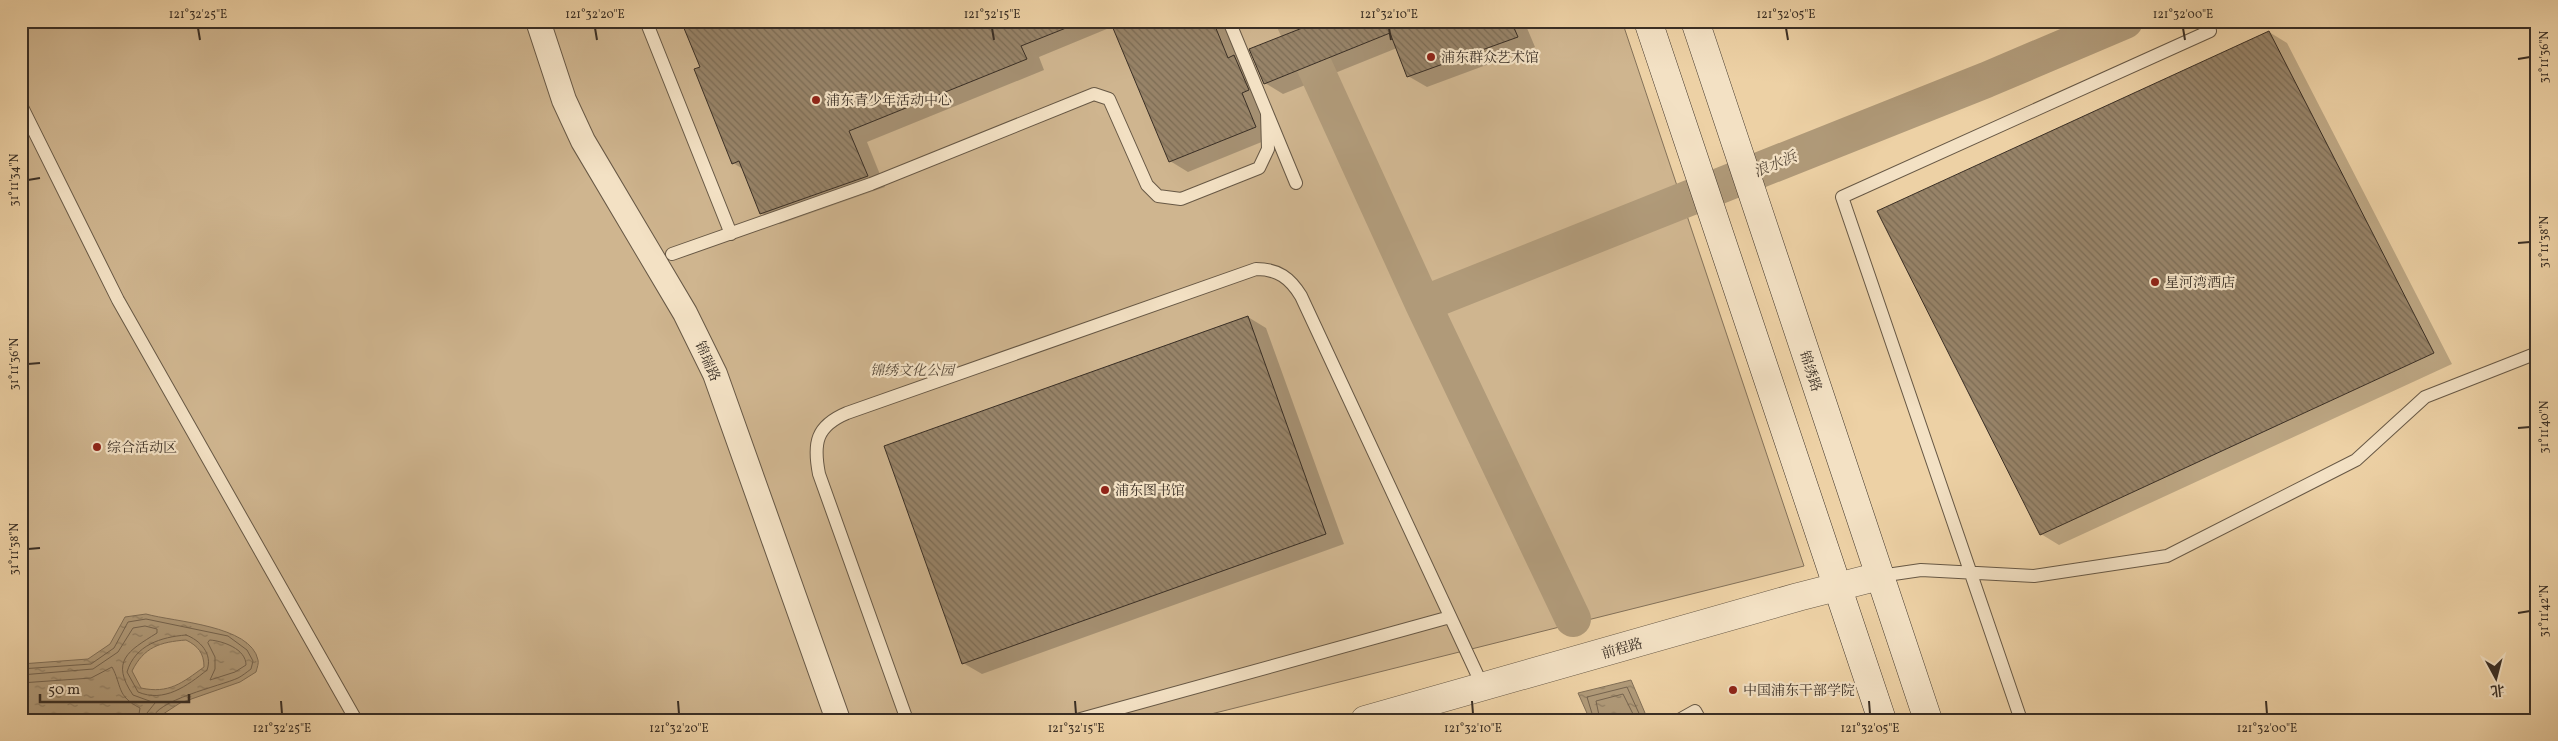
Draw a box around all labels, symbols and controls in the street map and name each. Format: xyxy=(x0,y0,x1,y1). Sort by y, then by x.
text: 121°32'25"E xyxy=(169,7,227,23)
text: 121°32'20"E xyxy=(565,7,625,23)
text: 121°32'15"E xyxy=(964,7,1020,23)
text: 121°32'10"E xyxy=(1360,7,1418,23)
text: 121°32'05"E xyxy=(1757,7,1815,23)
text: 121°32'00"E xyxy=(2153,7,2213,23)
text: 31°11'36"N xyxy=(2537,31,2553,83)
place label: 浦东群众艺术馆 xyxy=(1441,49,1539,68)
marker: 浦东群众艺术馆 xyxy=(1425,51,1437,63)
place label: 浦东青少年活动中心 xyxy=(826,92,952,111)
marker: 浦东青少年活动中心 xyxy=(810,94,822,106)
water label: 浪水浜 xyxy=(1751,147,1801,184)
text: 31°11'34"N xyxy=(7,153,23,206)
text: 31°11'38"N xyxy=(2537,216,2553,268)
place label: 星河湾酒店 xyxy=(2165,274,2235,293)
marker: 星河湾酒店 xyxy=(2149,276,2161,288)
text: 31°11'36"N xyxy=(7,338,23,390)
street label: 锦瑞路 xyxy=(689,339,724,385)
street label: 锦绣路 xyxy=(1794,349,1825,394)
park label: 锦绣文化公园 xyxy=(870,362,956,381)
text: 31°11'40"N xyxy=(2537,400,2553,453)
place label: 综合活动区 xyxy=(107,439,177,458)
marker: 综合活动区 xyxy=(91,441,103,453)
place label: 浦东图书馆 xyxy=(1115,482,1185,501)
marker: 浦东图书馆 xyxy=(1099,484,1111,496)
text: 31°11'38"N xyxy=(7,523,23,575)
text: 31°11'42"N xyxy=(2537,585,2553,637)
street label: 前程路 xyxy=(1600,635,1645,664)
north arrow xyxy=(2470,654,2520,704)
scale bar xyxy=(40,671,189,703)
text: 北 xyxy=(2489,679,2506,700)
text: 50 m xyxy=(48,680,80,701)
place label: 中国浦东干部学院 xyxy=(1743,682,1855,701)
marker: 中国浦东干部学院 xyxy=(1727,684,1739,696)
text: 121°32'25"E xyxy=(253,721,311,737)
text: 121°32'20"E xyxy=(649,721,709,737)
text: 121°32'15"E xyxy=(1048,721,1104,737)
text: 121°32'10"E xyxy=(1444,721,1502,737)
text: 121°32'05"E xyxy=(1841,721,1899,737)
text: 121°32'00"E xyxy=(2237,721,2297,737)

